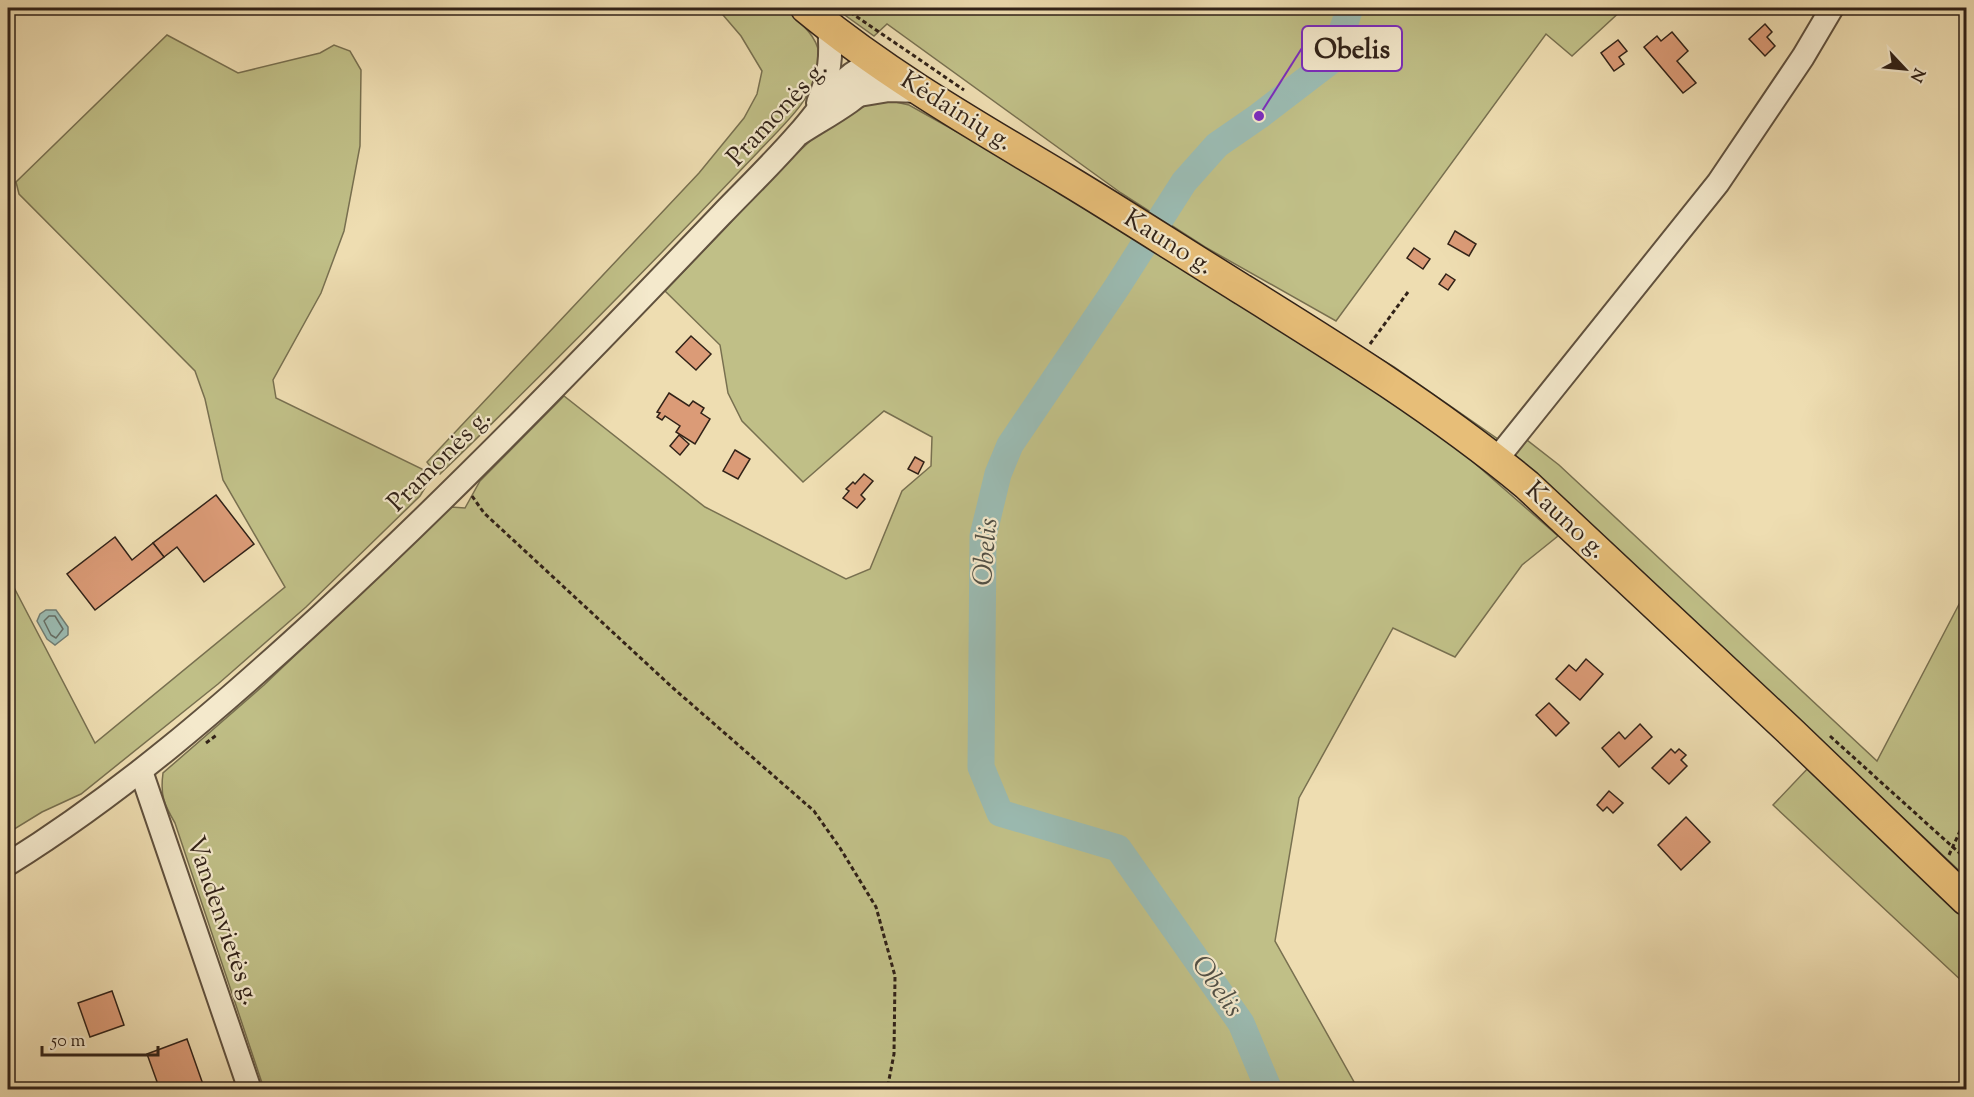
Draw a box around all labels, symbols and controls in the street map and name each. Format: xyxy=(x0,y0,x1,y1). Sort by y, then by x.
callout: Obelis xyxy=(1302,26,1402,71)
text: Obelis xyxy=(1314,32,1390,71)
north arrow xyxy=(1875,39,1935,99)
street label: Pramonės g. xyxy=(719,52,837,176)
street label: Kėdainių g. xyxy=(893,63,1019,161)
text: N xyxy=(1903,64,1929,85)
street label: Kauno g. xyxy=(1116,201,1220,285)
street label: Pramonės g. xyxy=(380,401,500,521)
street label: Kauno g. xyxy=(1516,474,1614,568)
water label: Obelis xyxy=(965,517,1009,587)
street label: Vandenvietės g. xyxy=(176,832,268,1010)
water label: Obelis xyxy=(1181,948,1251,1026)
scale bar xyxy=(42,1019,158,1057)
text: 50 m xyxy=(50,1029,86,1055)

